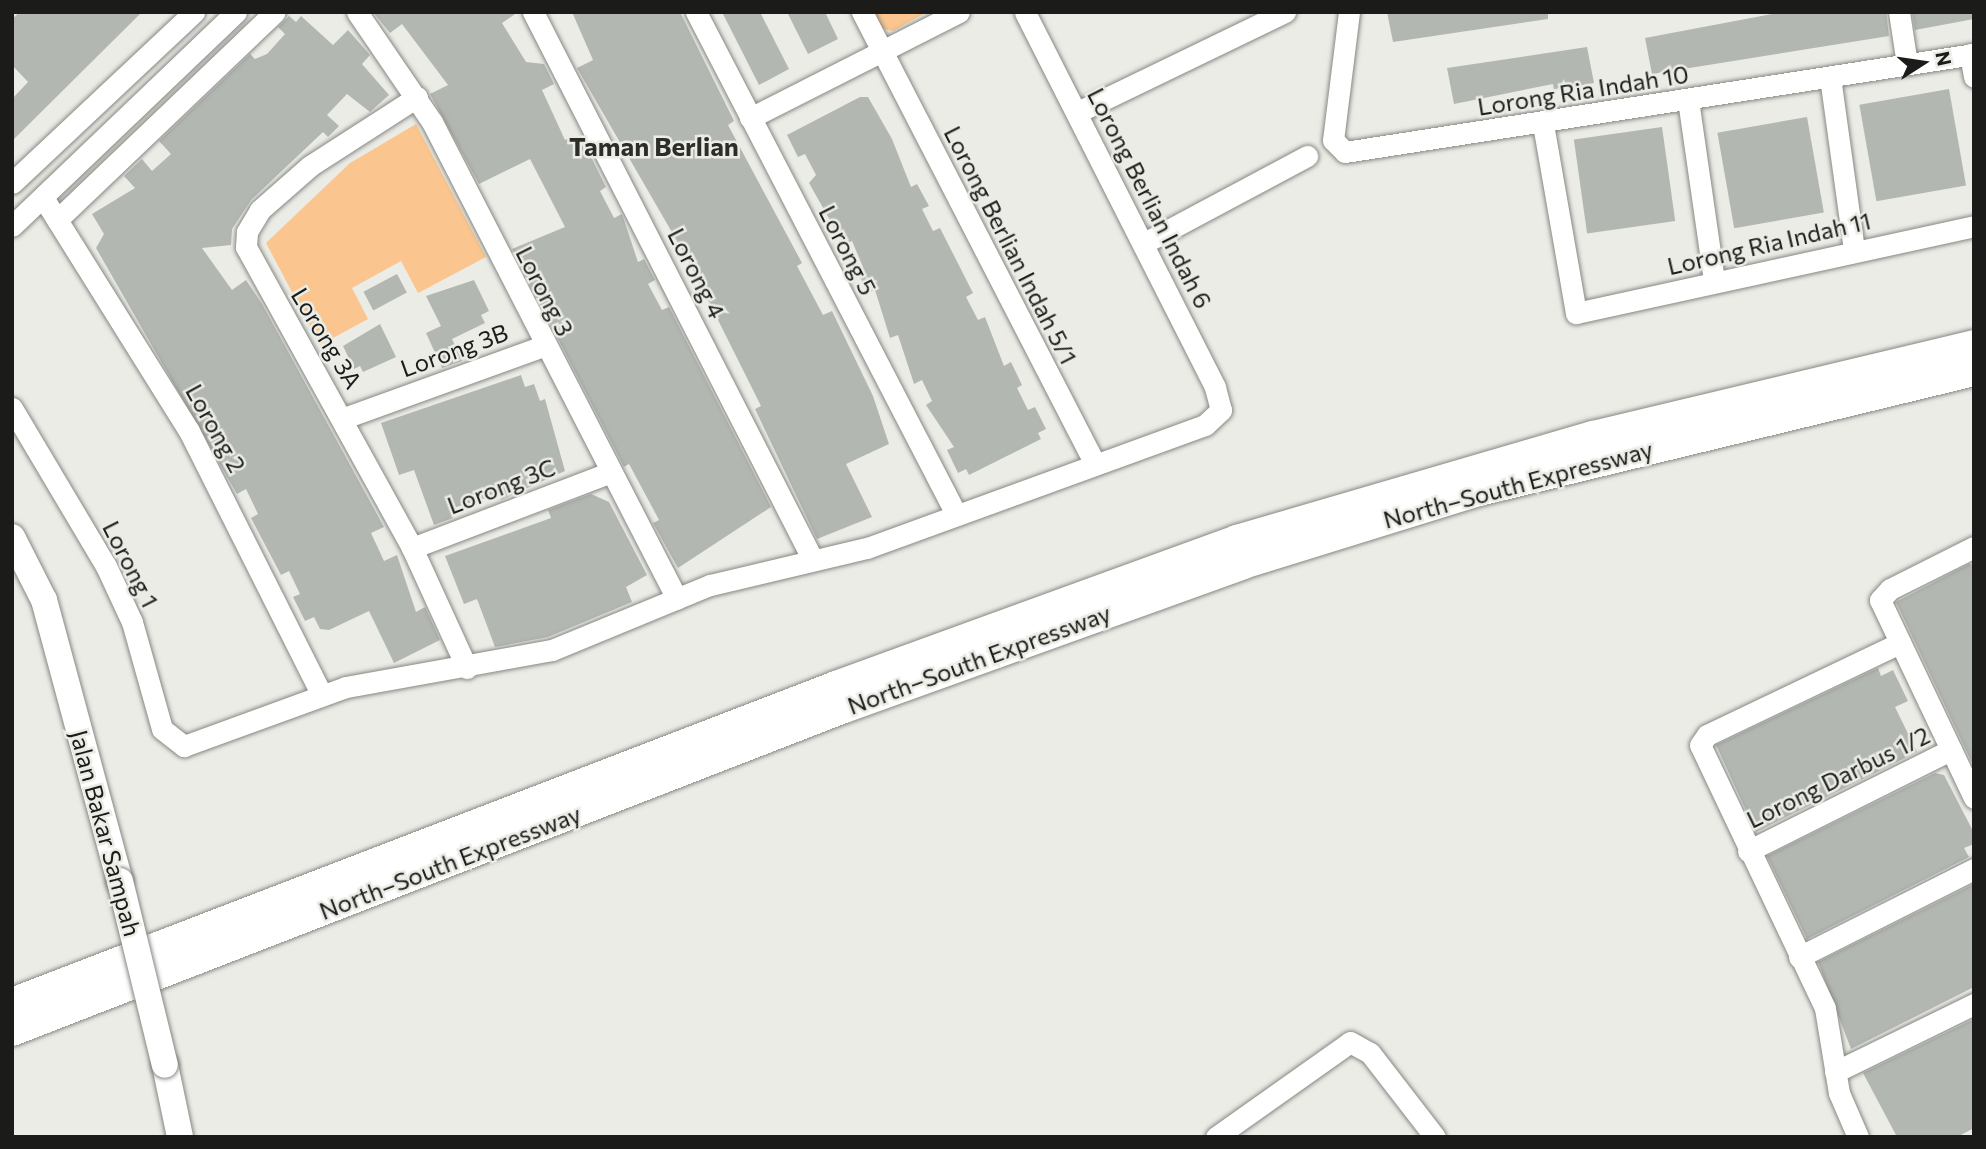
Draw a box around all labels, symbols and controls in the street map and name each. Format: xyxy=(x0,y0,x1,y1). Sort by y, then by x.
north arrow xyxy=(1888,28,1958,98)
text: N xyxy=(1931,49,1957,68)
street label: Lorong Ria Indah 10 xyxy=(1475,59,1691,121)
street label: Lorong Berlian Indah 6 xyxy=(1082,83,1218,313)
street label: Lorong Berlian Indah 5/1 xyxy=(938,121,1084,369)
district label: Taman Berlian xyxy=(569,130,739,162)
street label: Lorong 5 xyxy=(813,200,883,300)
street label: Lorong Ria Indah 11 xyxy=(1664,206,1874,280)
street label: Lorong 4 xyxy=(662,223,732,323)
street label: Lorong 3 xyxy=(510,241,580,341)
street label: Lorong 3A xyxy=(286,282,368,394)
street label: Lorong 3B xyxy=(396,317,512,383)
street label: Lorong 2 xyxy=(180,379,252,477)
street label: North–South Expressway xyxy=(1380,434,1656,534)
street label: Lorong 3C xyxy=(443,452,559,520)
street label: Lorong 1 xyxy=(97,516,165,612)
street label: North–South Expressway xyxy=(843,598,1115,720)
street label: Lorong Darbus 1/2 xyxy=(1742,720,1934,834)
street label: Jalan Bakar Sampah xyxy=(65,727,147,939)
street label: North–South Expressway xyxy=(315,799,585,925)

